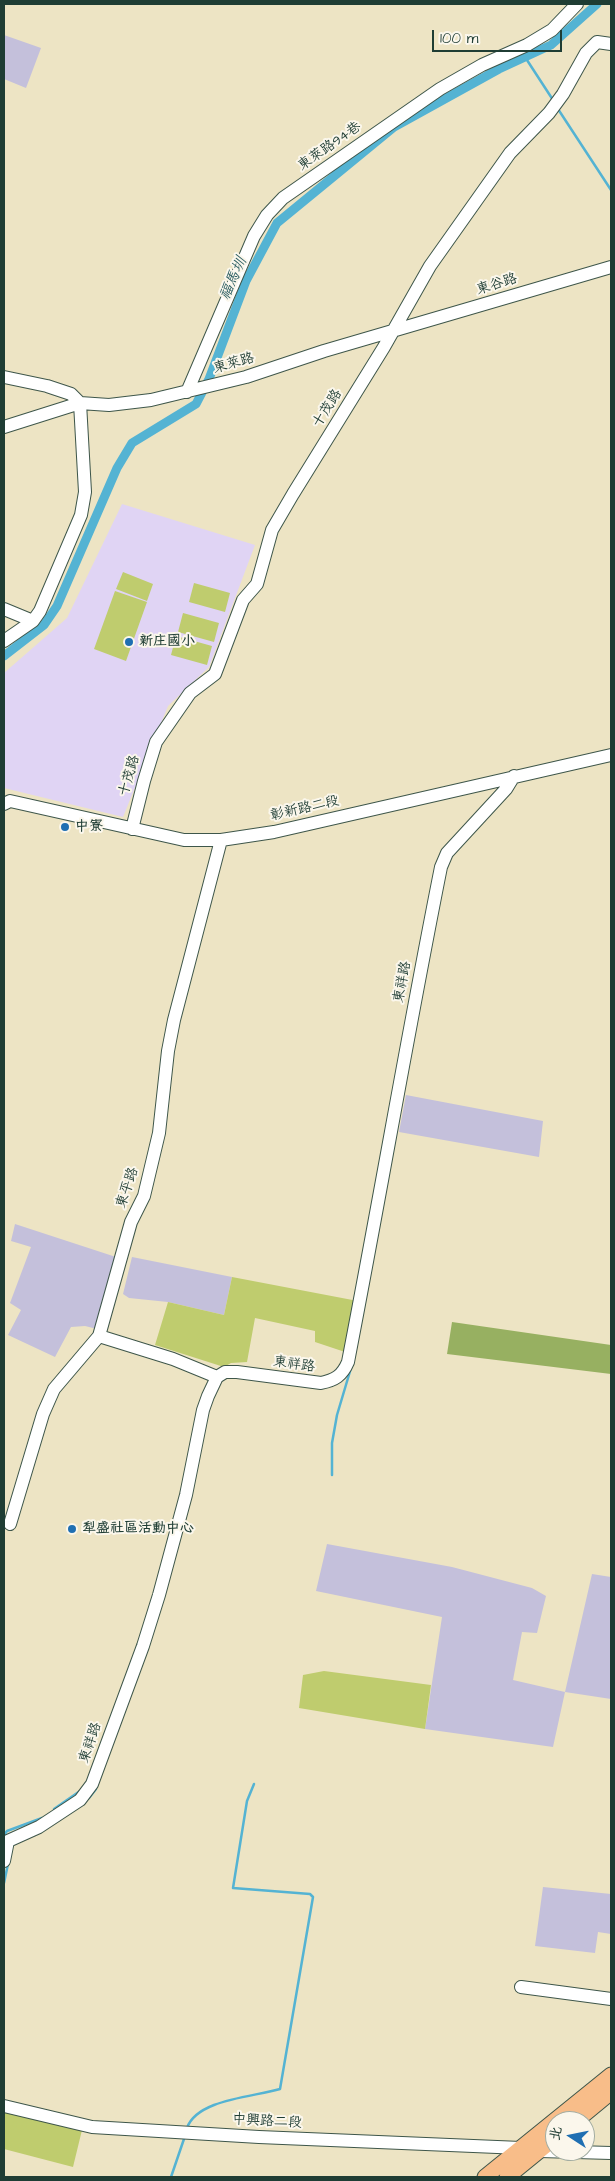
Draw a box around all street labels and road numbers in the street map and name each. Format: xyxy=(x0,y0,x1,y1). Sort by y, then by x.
street label: 東萊路94巷 xyxy=(295,119,365,175)
street label: 東谷路 xyxy=(474,271,520,299)
street label: 東萊路 xyxy=(211,350,257,378)
street label: 十茂路 xyxy=(310,387,346,431)
street label: 十茂路 xyxy=(116,753,144,799)
street label: 彰新路二段 xyxy=(269,793,341,825)
street label: 東祥路 xyxy=(391,960,415,1004)
street label: 東平路 xyxy=(113,1165,143,1211)
street label: 東祥路 xyxy=(272,1354,316,1376)
street label: 東祥路 xyxy=(76,1720,106,1766)
street label: 中興路二段 xyxy=(232,2112,302,2132)

